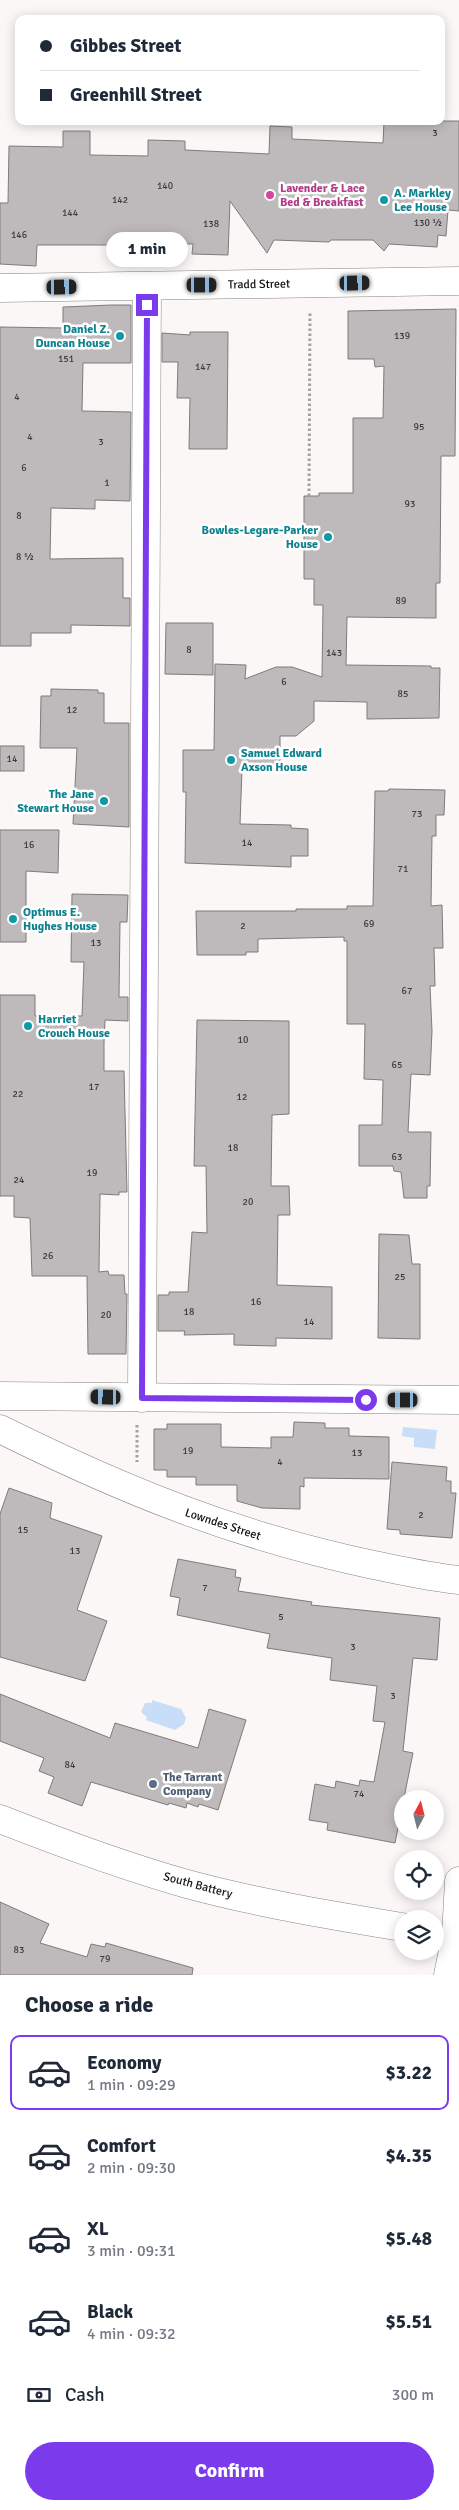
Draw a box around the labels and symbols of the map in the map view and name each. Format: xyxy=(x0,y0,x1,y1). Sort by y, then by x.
house number: 3 xyxy=(432,127,438,139)
house number: 140 xyxy=(157,180,173,192)
place label: Lavender & Lace Bed & Breakfast xyxy=(280,181,365,210)
place label: A. Markley Lee House xyxy=(394,186,451,215)
marker: Lavender & Lace Bed & Breakfast xyxy=(264,189,276,201)
house number: 142 xyxy=(112,194,128,206)
marker: A. Markley Lee House xyxy=(378,194,390,206)
house number: 144 xyxy=(62,207,79,219)
house number: 130 ½ xyxy=(414,217,442,229)
house number: 138 xyxy=(203,218,219,230)
house number: 146 xyxy=(11,229,27,241)
callout: 1 min xyxy=(106,232,188,268)
car xyxy=(339,275,370,291)
street label: Tradd Street xyxy=(228,276,290,293)
car xyxy=(187,278,217,293)
car xyxy=(46,279,77,295)
route end xyxy=(136,294,158,316)
place label: Daniel Z. Duncan House xyxy=(35,322,110,351)
marker: Daniel Z. Duncan House xyxy=(114,330,126,342)
house number: 139 xyxy=(394,330,410,342)
house number: 151 xyxy=(58,353,74,365)
house number: 147 xyxy=(195,361,211,373)
house number: 4 xyxy=(14,391,20,403)
house number: 95 xyxy=(414,421,424,433)
house number: 4 xyxy=(27,431,33,443)
house number: 3 xyxy=(98,436,104,448)
house number: 6 xyxy=(21,462,27,474)
house number: 1 xyxy=(104,477,110,489)
house number: 93 xyxy=(405,498,415,510)
house number: 8 xyxy=(16,510,22,522)
place label: Bowles-Legare-Parker House xyxy=(202,523,318,552)
marker: Bowles-Legare-Parker House xyxy=(322,531,334,543)
house number: 8 ½ xyxy=(16,551,34,563)
house number: 89 xyxy=(396,595,406,607)
house number: 8 xyxy=(186,644,192,656)
house number: 143 xyxy=(326,647,342,659)
house number: 6 xyxy=(281,676,287,688)
house number: 85 xyxy=(398,688,408,700)
house number: 12 xyxy=(67,704,77,716)
place label: Samuel Edward Axson House xyxy=(241,746,322,775)
house number: 14 xyxy=(7,753,18,765)
marker: Samuel Edward Axson House xyxy=(225,754,237,766)
place label: The Jane Stewart House xyxy=(17,787,94,816)
marker: The Jane Stewart House xyxy=(98,795,110,807)
house number: 73 xyxy=(412,808,422,820)
house number: 14 xyxy=(242,837,253,849)
house number: 16 xyxy=(24,839,34,851)
house number: 71 xyxy=(398,863,408,875)
place label: Optimus E. Hughes House xyxy=(23,905,97,934)
marker: Optimus E. Hughes House xyxy=(7,913,19,925)
house number: 69 xyxy=(364,918,374,930)
house number: 2 xyxy=(240,920,246,932)
house number: 13 xyxy=(91,937,101,949)
house number: 67 xyxy=(402,985,412,997)
place label: Harriet Crouch House xyxy=(38,1012,110,1041)
marker: Harriet Crouch House xyxy=(22,1020,34,1032)
house number: 10 xyxy=(238,1034,248,1046)
house number: 65 xyxy=(392,1059,402,1071)
house number: 17 xyxy=(89,1081,99,1093)
house number: 22 xyxy=(13,1088,23,1100)
house number: 12 xyxy=(237,1091,247,1103)
house number: 18 xyxy=(228,1142,238,1154)
house number: 63 xyxy=(392,1151,402,1163)
house number: 19 xyxy=(87,1167,97,1179)
house number: 24 xyxy=(14,1174,25,1186)
house number: 20 xyxy=(243,1196,253,1208)
house number: 26 xyxy=(43,1250,53,1262)
house number: 25 xyxy=(395,1271,405,1283)
house number: 16 xyxy=(251,1296,261,1308)
house number: 18 xyxy=(184,1306,194,1318)
house number: 20 xyxy=(101,1309,111,1321)
house number: 14 xyxy=(304,1316,315,1328)
car xyxy=(90,1389,121,1405)
route start xyxy=(355,1389,377,1411)
car xyxy=(388,1393,418,1408)
house number: 19 xyxy=(183,1445,193,1457)
house number: 13 xyxy=(352,1447,362,1459)
house number: 4 xyxy=(277,1456,283,1468)
street label: Lowndes Street xyxy=(183,1505,263,1544)
house number: 2 xyxy=(418,1509,424,1521)
house number: 15 xyxy=(18,1524,28,1536)
house number: 13 xyxy=(70,1545,80,1557)
house number: 7 xyxy=(202,1582,208,1594)
house number: 5 xyxy=(278,1611,284,1623)
house number: 3 xyxy=(350,1641,356,1653)
house number: 3 xyxy=(390,1690,396,1702)
house number: 84 xyxy=(65,1759,76,1771)
place label: The Tarrant Company xyxy=(163,1770,223,1799)
marker: The Tarrant Company xyxy=(147,1778,159,1790)
house number: 74 xyxy=(354,1788,365,1800)
north arrow xyxy=(394,1790,444,1840)
street label: South Battery xyxy=(162,1869,234,1902)
house number: 83 xyxy=(14,1944,24,1956)
house number: 79 xyxy=(100,1953,110,1965)

